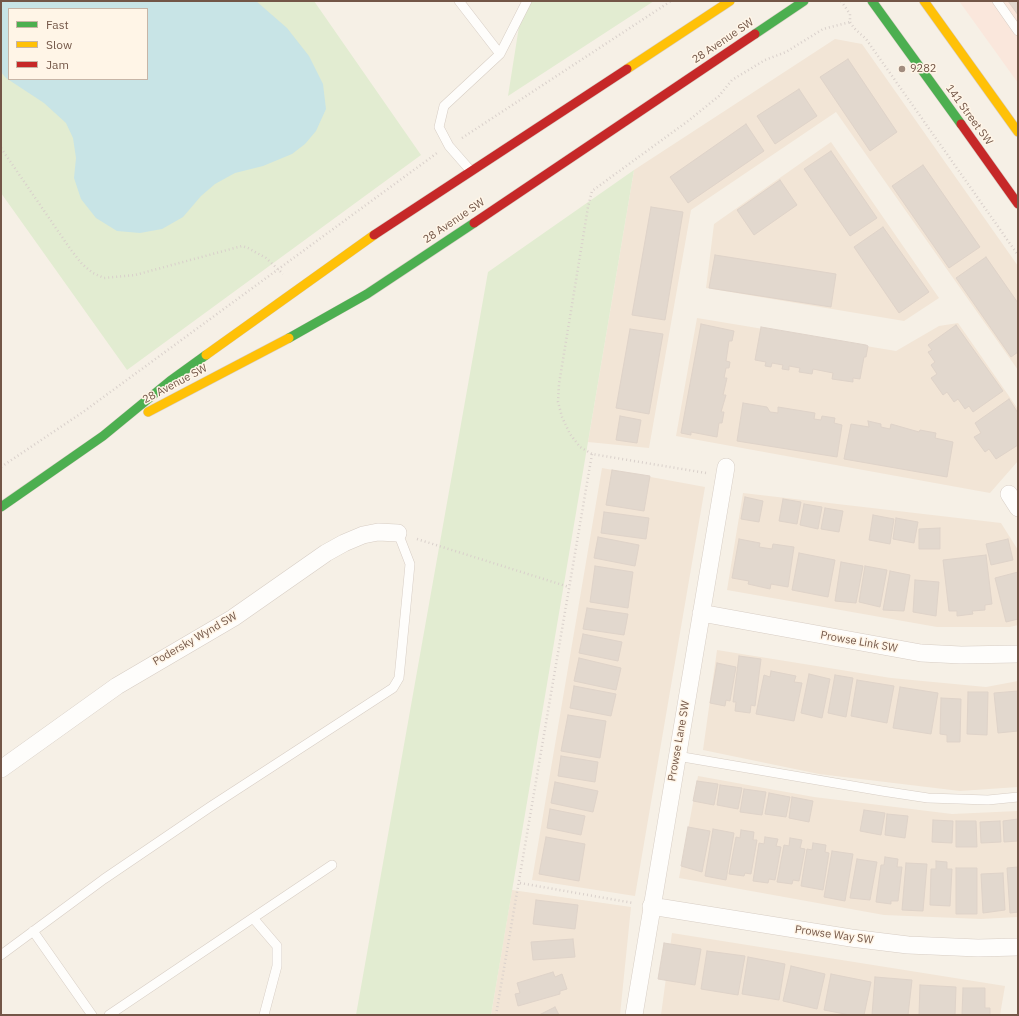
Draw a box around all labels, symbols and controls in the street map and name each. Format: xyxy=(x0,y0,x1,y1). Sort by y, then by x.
legend xyxy=(8,8,148,80)
street label: 28 Avenue SW xyxy=(690,16,756,66)
text: Fast xyxy=(46,17,69,32)
text: Slow xyxy=(46,37,72,52)
text: Jam xyxy=(46,57,69,72)
place label: 9282 xyxy=(910,62,936,76)
marker: 9282 xyxy=(897,64,907,74)
street label: 141 Street SW xyxy=(943,82,995,148)
street label: 28 Avenue SW xyxy=(421,196,487,246)
street label: 28 Avenue SW xyxy=(140,361,210,407)
street label: Podersky Wynd SW xyxy=(151,610,239,668)
street label: Prowse Link SW xyxy=(819,629,899,655)
street label: Prowse Lane SW xyxy=(665,700,693,782)
street label: Prowse Way SW xyxy=(794,923,874,947)

